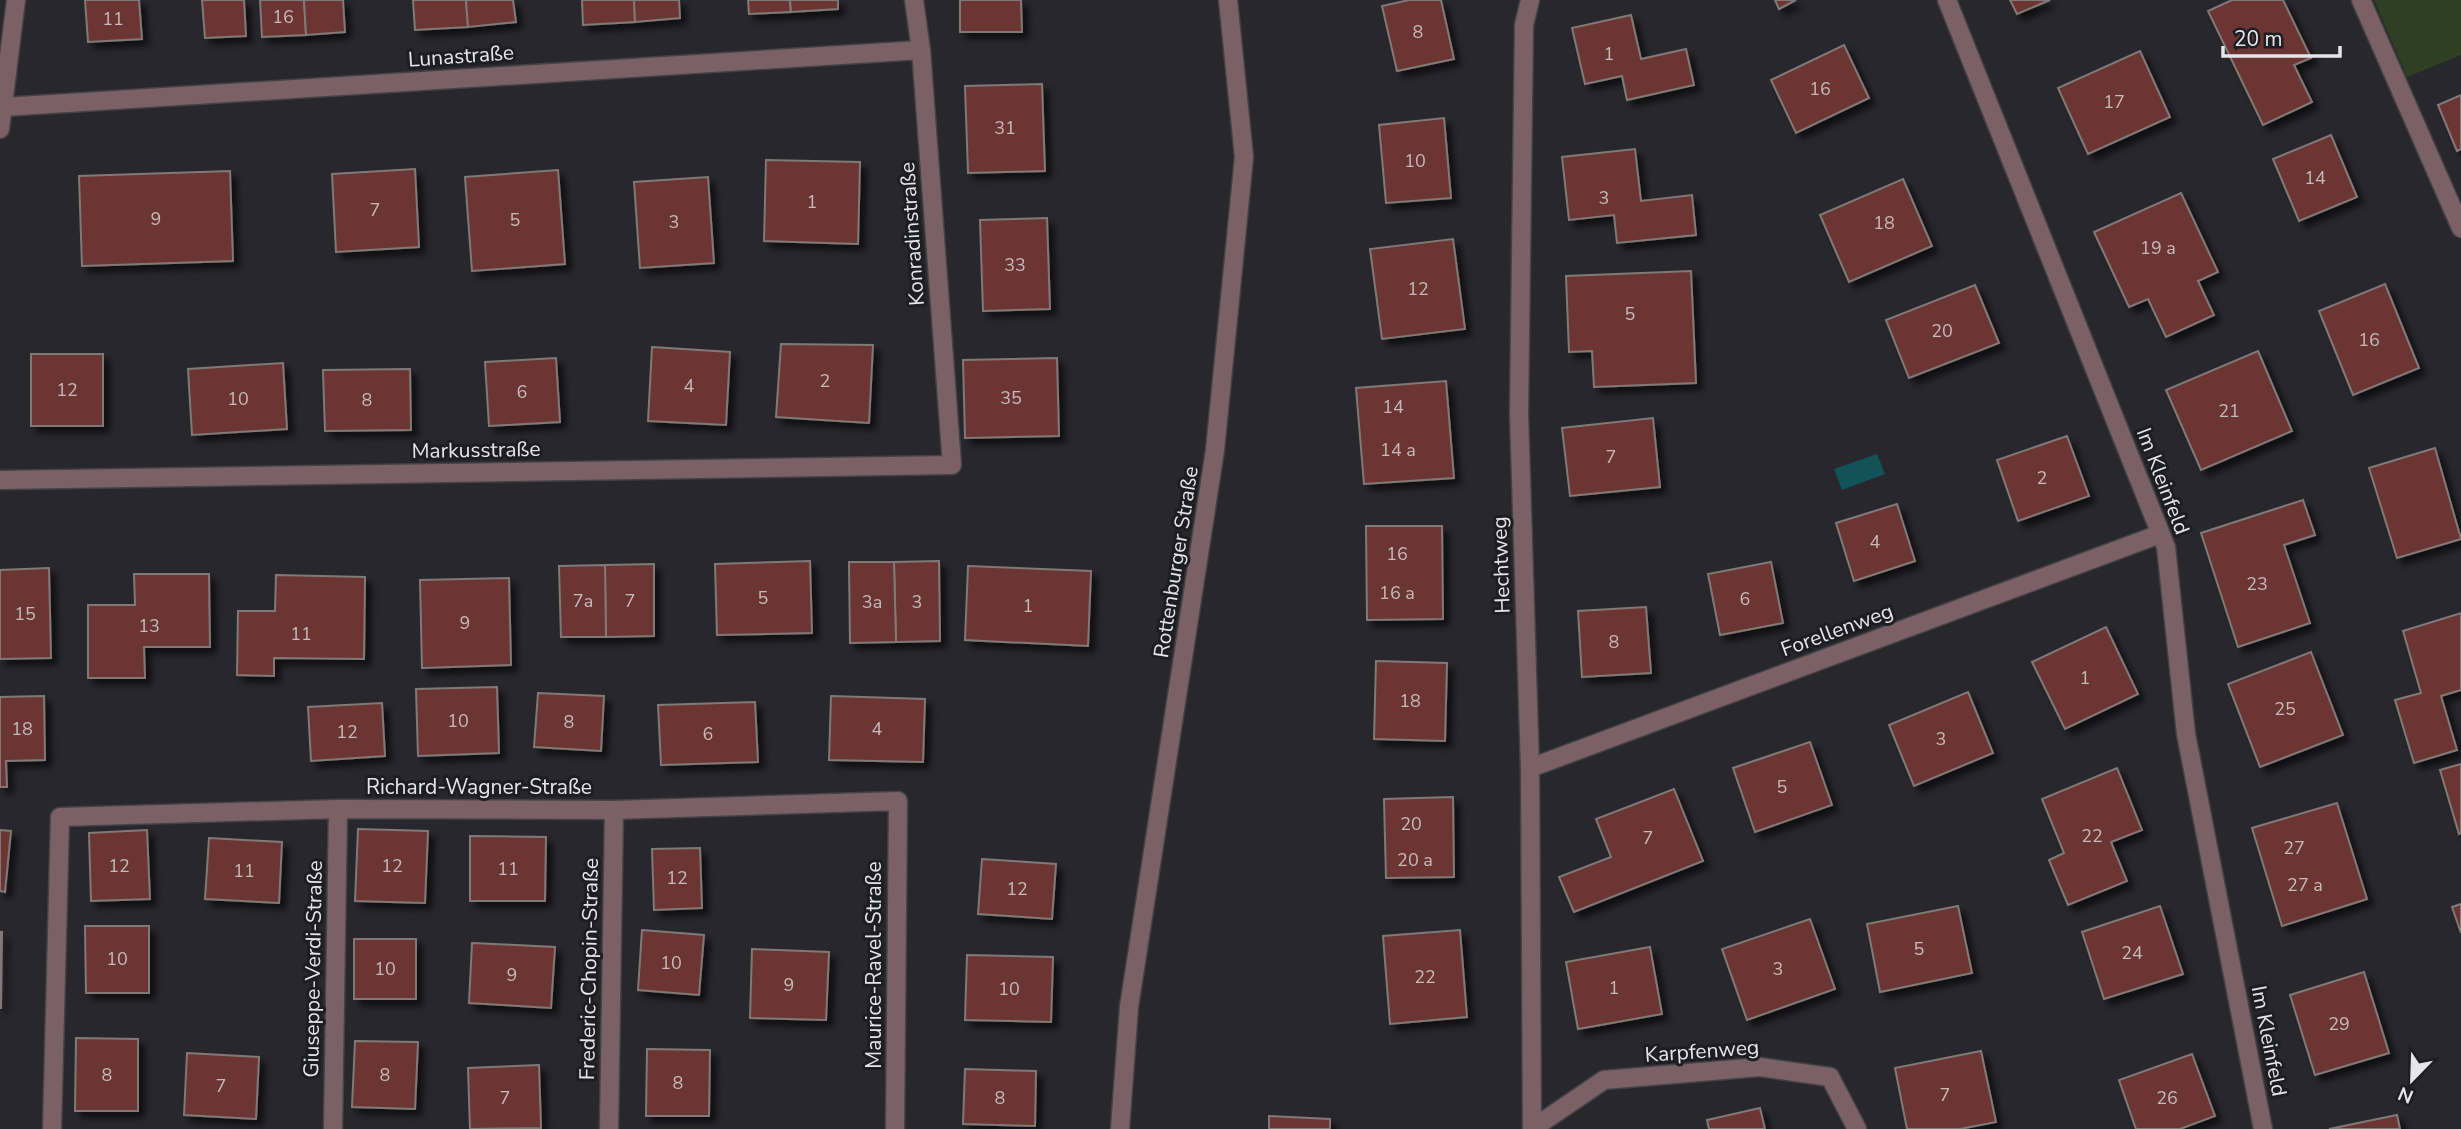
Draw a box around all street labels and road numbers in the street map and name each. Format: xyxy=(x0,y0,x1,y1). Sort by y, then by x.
street label: Lunastraße xyxy=(407,38,515,74)
street label: Konradinstraße xyxy=(893,161,931,307)
street label: Im Kleinfeld xyxy=(2130,424,2196,538)
street label: Markusstraße xyxy=(411,435,541,465)
street label: Rottenburger Straße xyxy=(1147,464,1205,660)
street label: Hechtweg xyxy=(1485,516,1517,614)
street label: Forellenweg xyxy=(1777,597,1897,663)
street label: Richard-Wagner-Straße xyxy=(366,773,592,801)
street label: Frederic-Chopin-Straße xyxy=(573,858,605,1080)
street label: Giuseppe-Verdi-Straße xyxy=(297,860,329,1078)
street label: Maurice-Ravel-Straße xyxy=(860,861,888,1069)
street label: Im Kleinfeld xyxy=(2245,983,2293,1099)
street label: Karpfenweg xyxy=(1644,1033,1760,1069)

